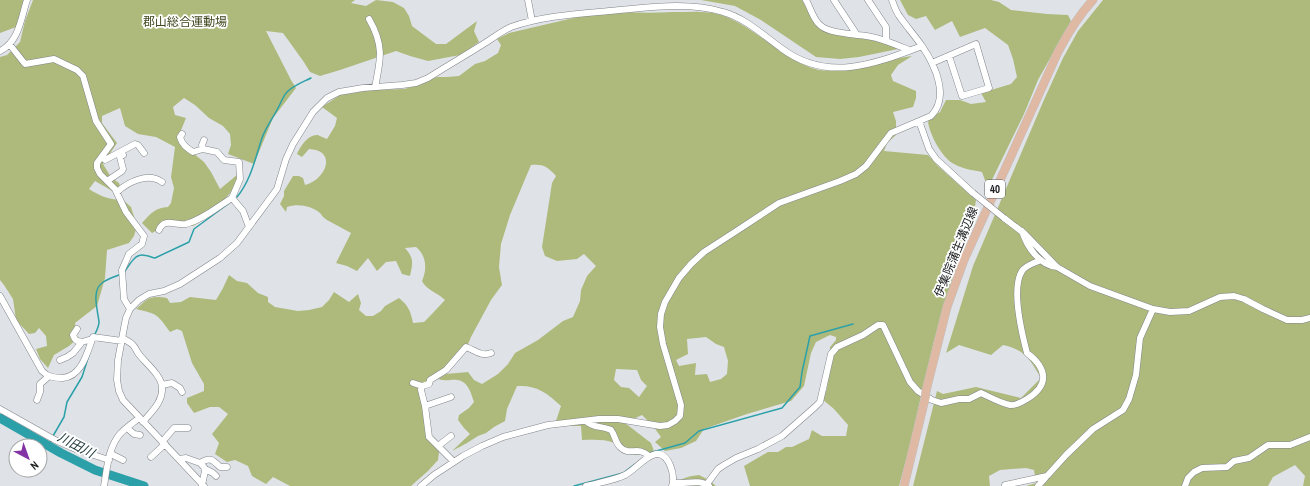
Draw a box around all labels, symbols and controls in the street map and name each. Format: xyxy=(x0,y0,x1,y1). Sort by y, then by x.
park label: 郡山総合運動場 xyxy=(143,14,227,30)
road number: 40 xyxy=(985,180,1005,198)
street label: 伊集院蒲生溝辺線 xyxy=(931,204,981,300)
water label: 川田川 xyxy=(55,428,99,463)
north arrow xyxy=(8,438,48,478)
text: N xyxy=(28,458,42,473)

